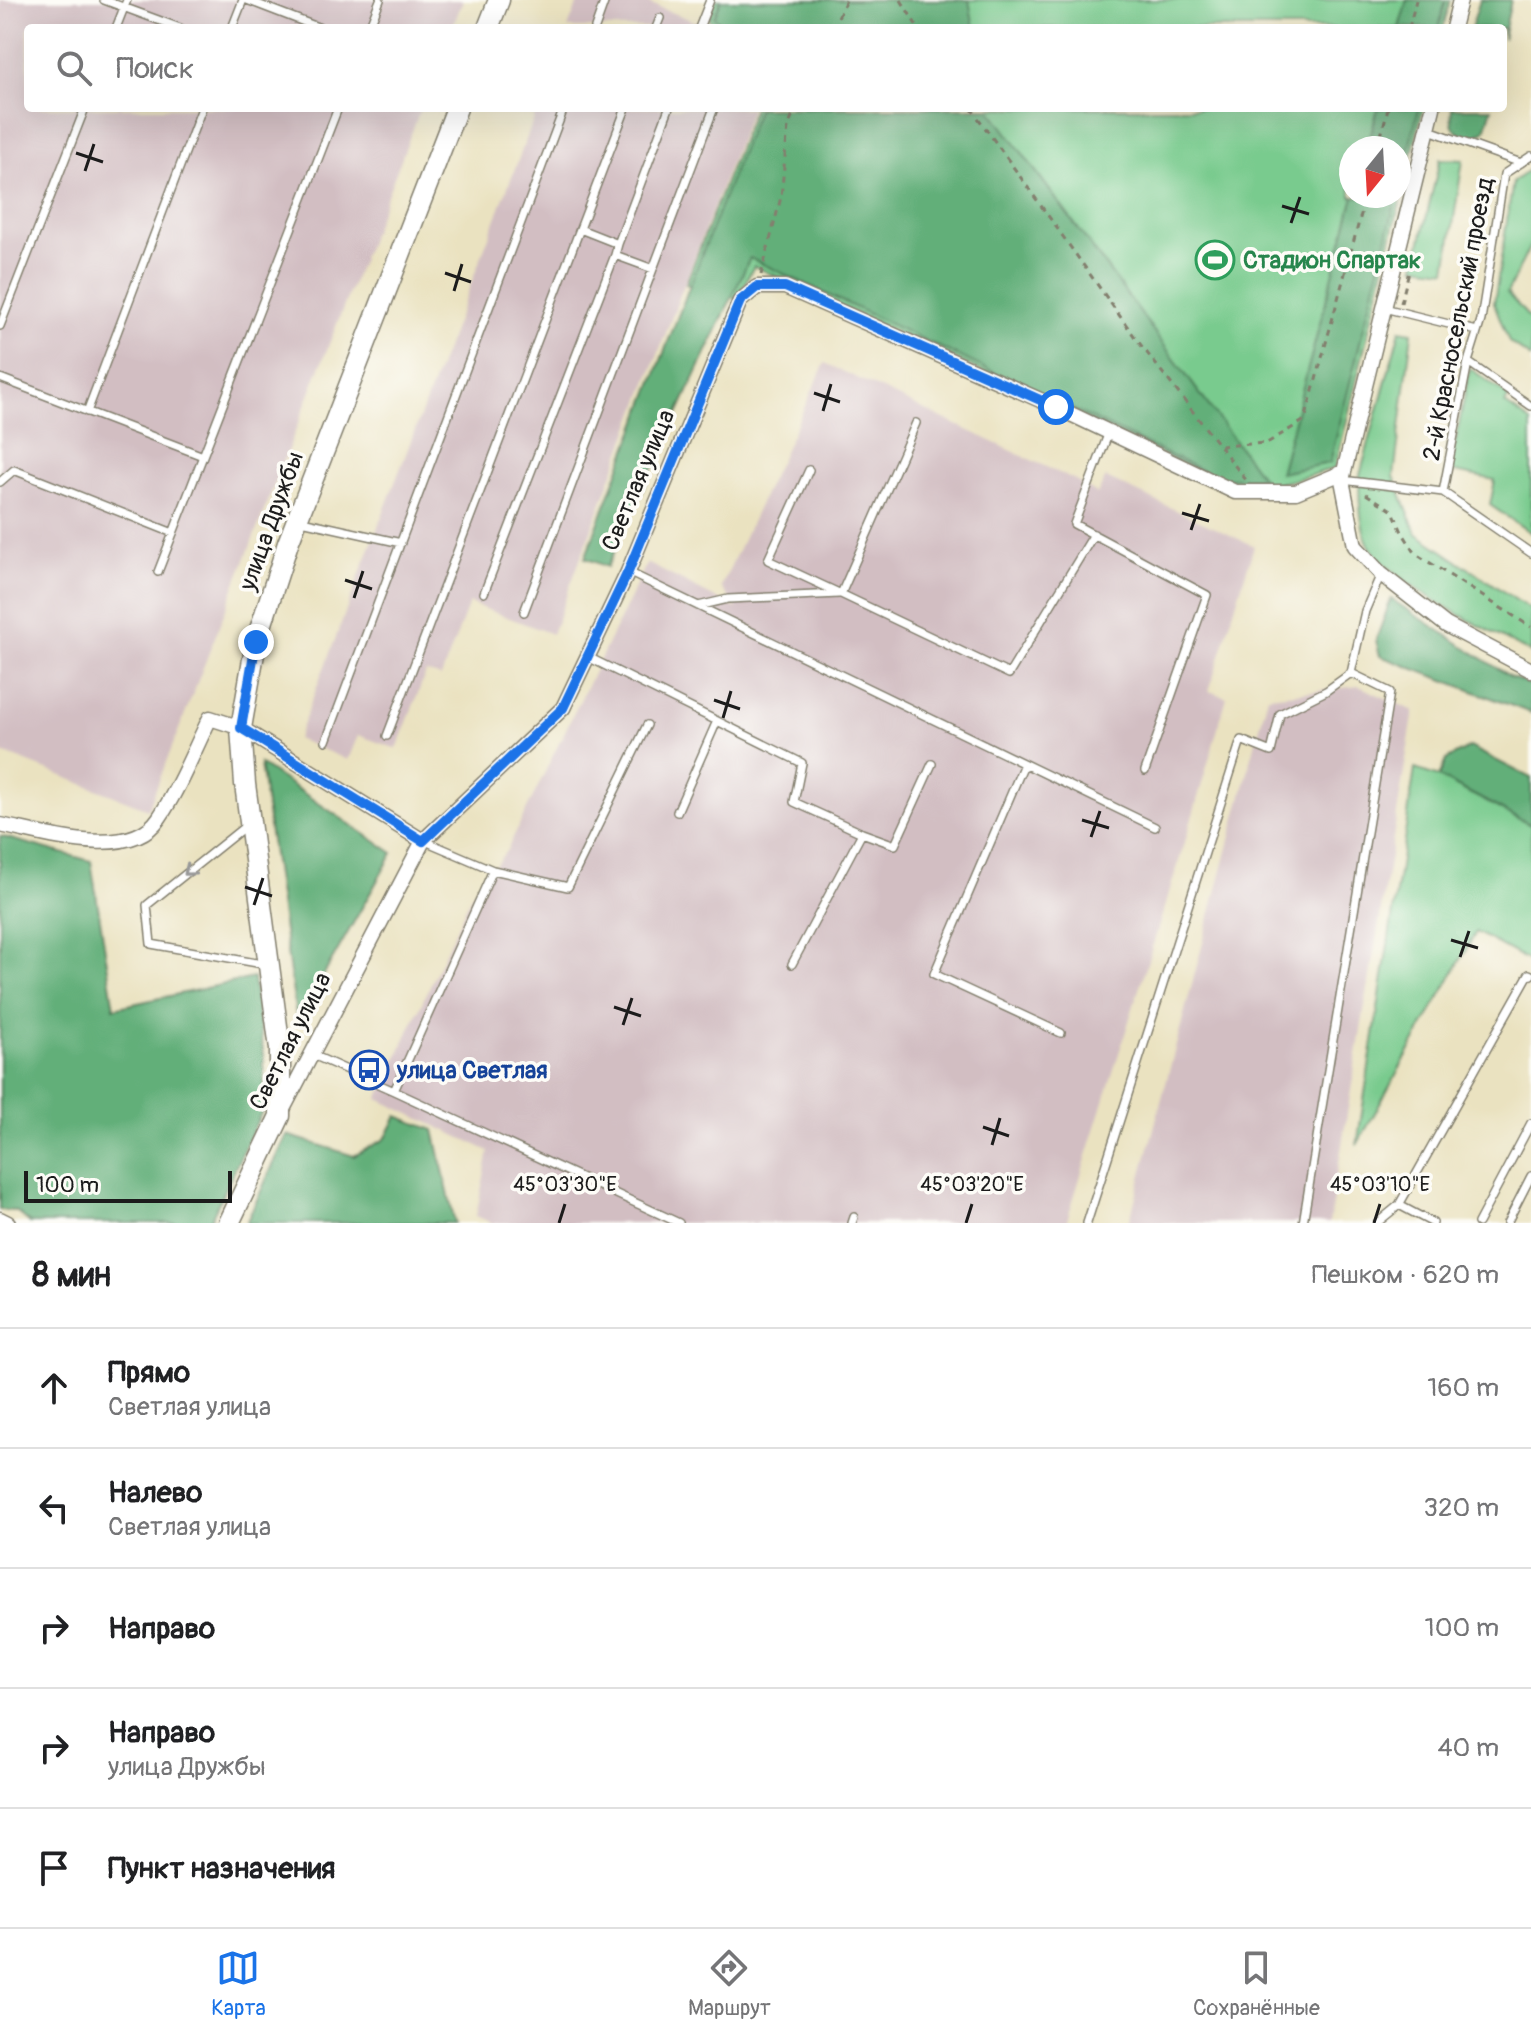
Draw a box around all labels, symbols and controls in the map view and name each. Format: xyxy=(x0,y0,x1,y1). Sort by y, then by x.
search box xyxy=(24,24,1507,112)
icon: search xyxy=(52,46,96,90)
text: Поиск xyxy=(116,50,194,87)
north arrow xyxy=(1339,136,1411,208)
street label: 2-й Красносельский проезд xyxy=(1417,175,1500,463)
sports icon: Стадион Спартак xyxy=(1194,239,1236,281)
place label: Стадион Спартак xyxy=(1243,246,1421,275)
route start xyxy=(1038,389,1074,425)
street label: Светлая улица xyxy=(596,405,681,555)
street label: улица Дружбы xyxy=(233,448,310,595)
route end xyxy=(238,624,274,660)
one-way arrow xyxy=(183,862,198,876)
street label: Светлая улица xyxy=(243,968,338,1115)
bus stop icon: улица Светлая xyxy=(348,1049,390,1091)
place label: улица Светлая xyxy=(396,1056,548,1085)
scale bar xyxy=(24,1167,232,1203)
text: 100 m xyxy=(36,1171,99,1199)
text: 45°03'30"E xyxy=(513,1172,617,1197)
text: 45°03'20"E xyxy=(920,1172,1024,1197)
text: 45°03'10"E xyxy=(1330,1172,1430,1197)
text: 8 мин xyxy=(32,1254,111,1297)
text: Пешком · 620 m xyxy=(1312,1259,1499,1291)
text: Прямо xyxy=(108,1354,190,1391)
icon: ahead xyxy=(32,1366,76,1410)
text: 160 m xyxy=(1427,1372,1499,1404)
text: Светлая улица xyxy=(108,1391,271,1423)
text: Налево xyxy=(108,1474,202,1511)
icon: left xyxy=(32,1486,76,1530)
text: 320 m xyxy=(1423,1492,1499,1524)
text: Светлая улица xyxy=(108,1511,271,1543)
icon: right xyxy=(32,1606,76,1650)
text: Направо xyxy=(108,1610,215,1647)
text: 100 m xyxy=(1425,1612,1499,1644)
text: Направо xyxy=(108,1714,215,1751)
icon: right xyxy=(32,1726,76,1770)
text: 40 m xyxy=(1437,1732,1499,1764)
text: улица Дружбы xyxy=(108,1751,266,1783)
icon: arrive xyxy=(32,1846,76,1890)
text: Пункт назначения xyxy=(108,1850,335,1887)
tab: Карта xyxy=(211,1946,266,2022)
tab: Маршрут xyxy=(688,1946,771,2022)
tab: Сохранённые xyxy=(1193,1946,1320,2022)

